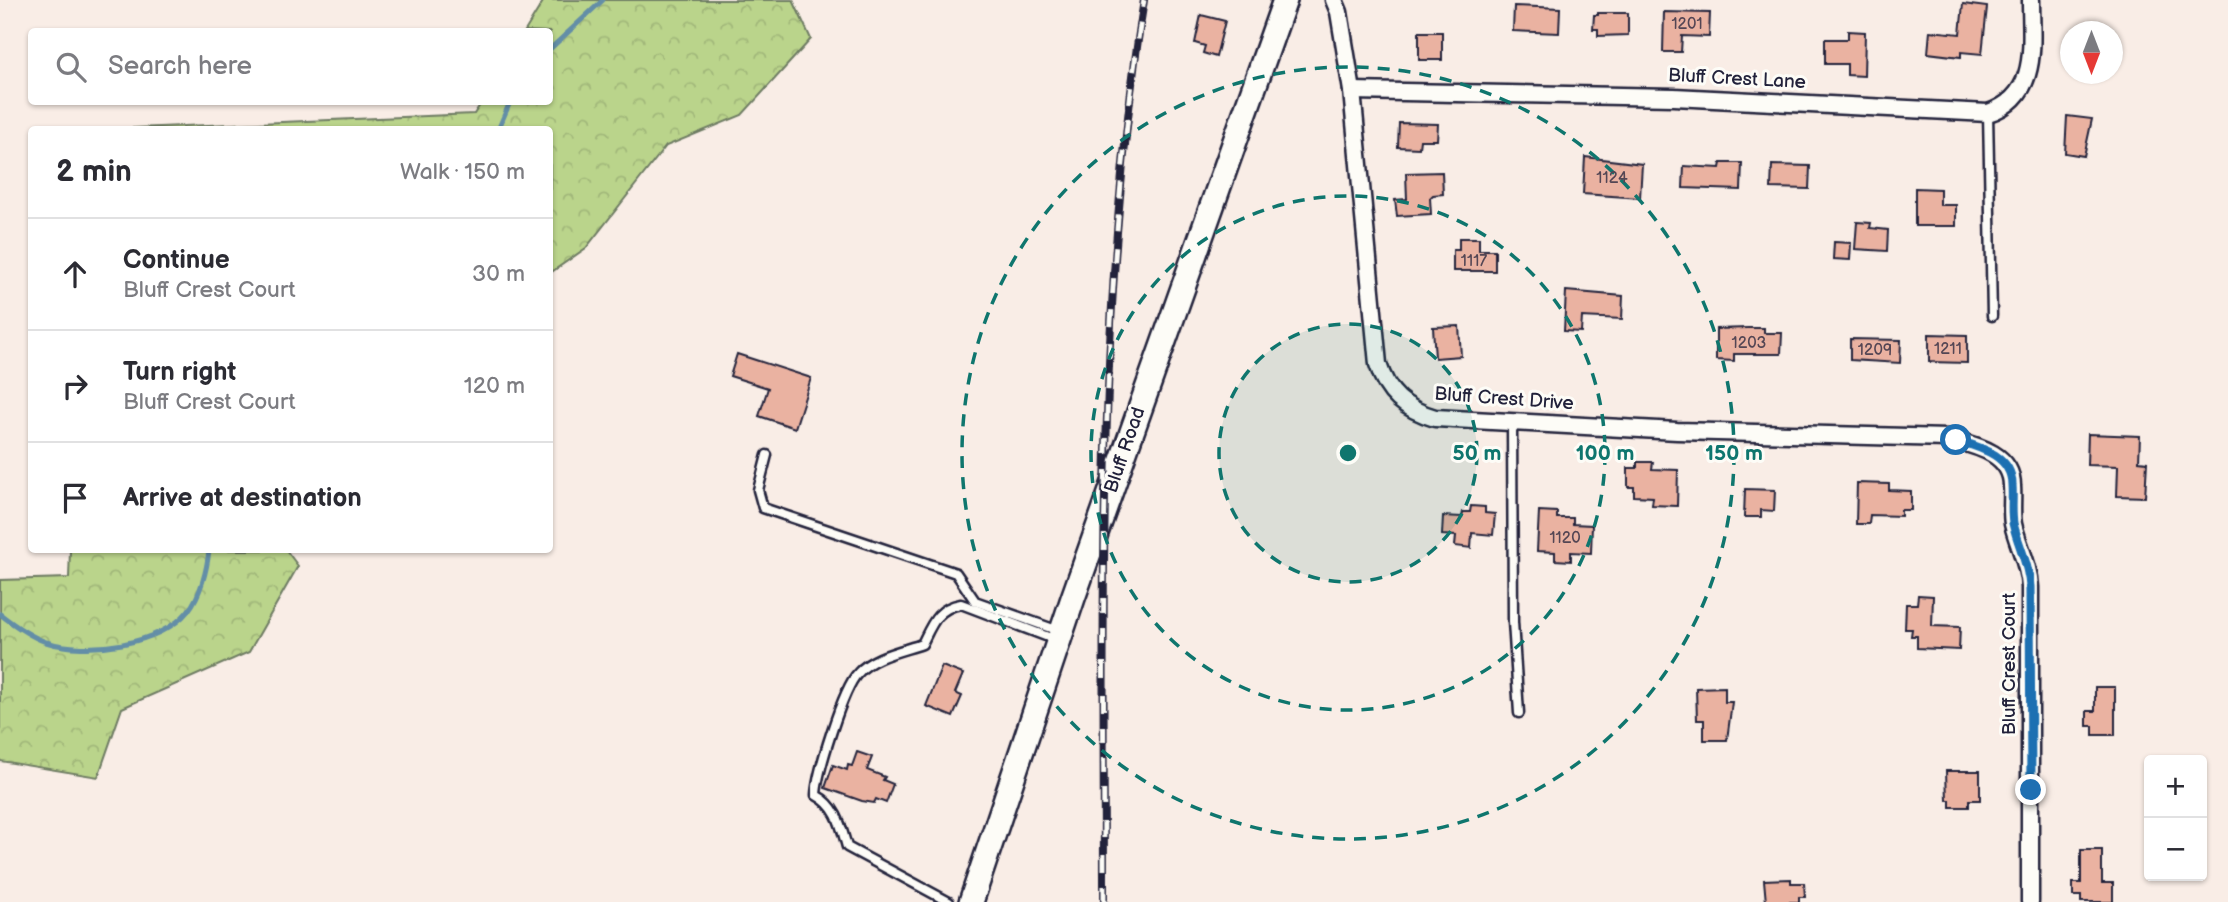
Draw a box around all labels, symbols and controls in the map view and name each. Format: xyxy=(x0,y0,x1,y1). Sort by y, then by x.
house number: 1201 xyxy=(1671,15,1703,34)
north arrow xyxy=(2060,21,2123,84)
search box xyxy=(28,28,553,105)
icon: search xyxy=(52,48,90,86)
text: Search here xyxy=(108,51,252,82)
street label: Bluff Crest Lane xyxy=(1667,64,1807,94)
text: 2 min xyxy=(56,154,132,190)
text: Walk · 150 m xyxy=(400,158,525,186)
house number: 1124 xyxy=(1596,169,1628,188)
text: Continue xyxy=(123,245,230,276)
house number: 1117 xyxy=(1461,252,1487,271)
icon: ahead xyxy=(56,255,94,293)
text: 30 m xyxy=(472,260,525,288)
text: Bluff Crest Court xyxy=(123,276,296,304)
house number: 1203 xyxy=(1732,334,1767,353)
house number: 1211 xyxy=(1934,340,1962,359)
house number: 1209 xyxy=(1858,341,1892,360)
text: Turn right xyxy=(123,357,236,388)
icon: right xyxy=(56,367,94,405)
text: 120 m xyxy=(464,372,525,400)
street label: Bluff Crest Drive xyxy=(1434,383,1574,415)
text: Bluff Crest Court xyxy=(123,388,296,416)
street label: Bluff Road xyxy=(1100,404,1150,496)
route start xyxy=(1940,424,1971,455)
centre of rings xyxy=(1336,441,1360,465)
text: 50 m xyxy=(1453,441,1501,466)
text: 100 m xyxy=(1576,441,1634,466)
text: 150 m xyxy=(1705,441,1763,466)
icon: arrive xyxy=(56,479,94,517)
text: Arrive at destination xyxy=(123,483,362,514)
house number: 1120 xyxy=(1549,529,1581,548)
street label: Bluff Crest Court xyxy=(1998,593,2021,735)
map controls xyxy=(2144,755,2207,881)
button: + xyxy=(2144,755,2207,818)
route end xyxy=(2015,774,2046,805)
button: − xyxy=(2144,818,2207,881)

